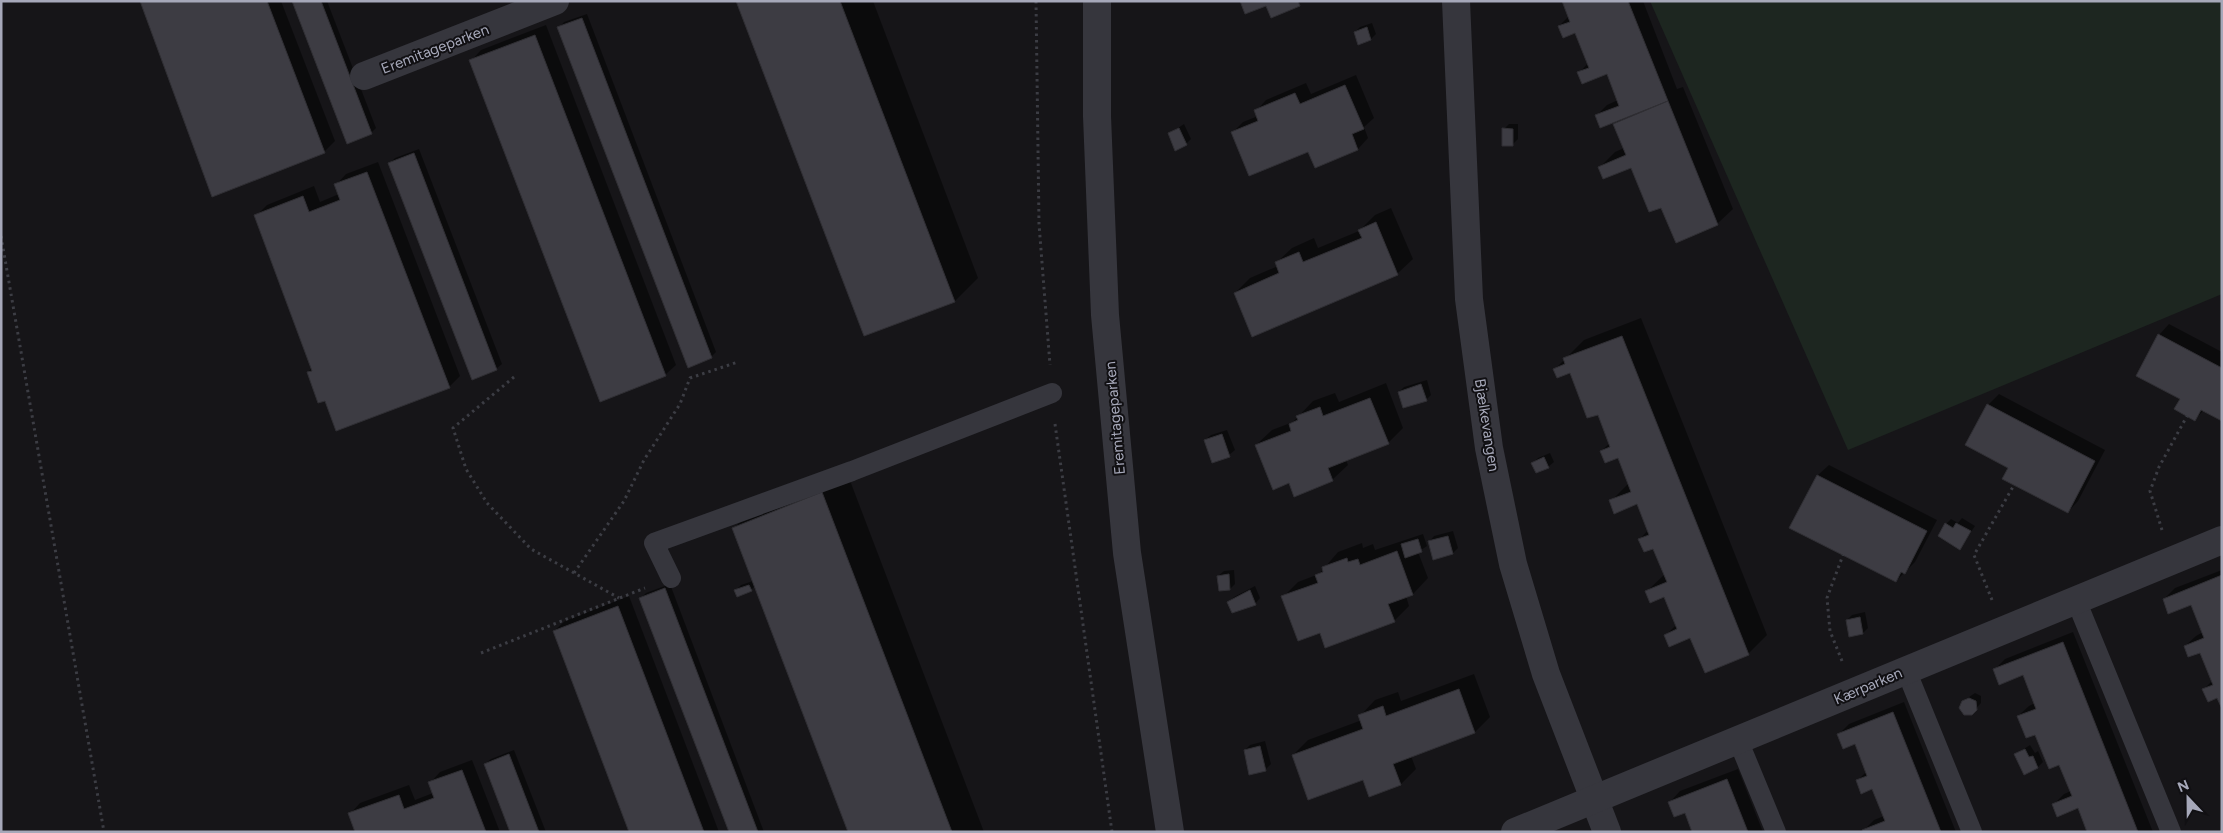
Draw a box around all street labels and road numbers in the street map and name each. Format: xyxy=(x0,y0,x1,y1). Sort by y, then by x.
street label: Eremitageparken xyxy=(379,20,491,78)
street label: Eremitageparken xyxy=(1101,360,1129,476)
street label: Bjælkevangen xyxy=(1471,377,1503,473)
street label: Kærparken xyxy=(1831,664,1905,708)

